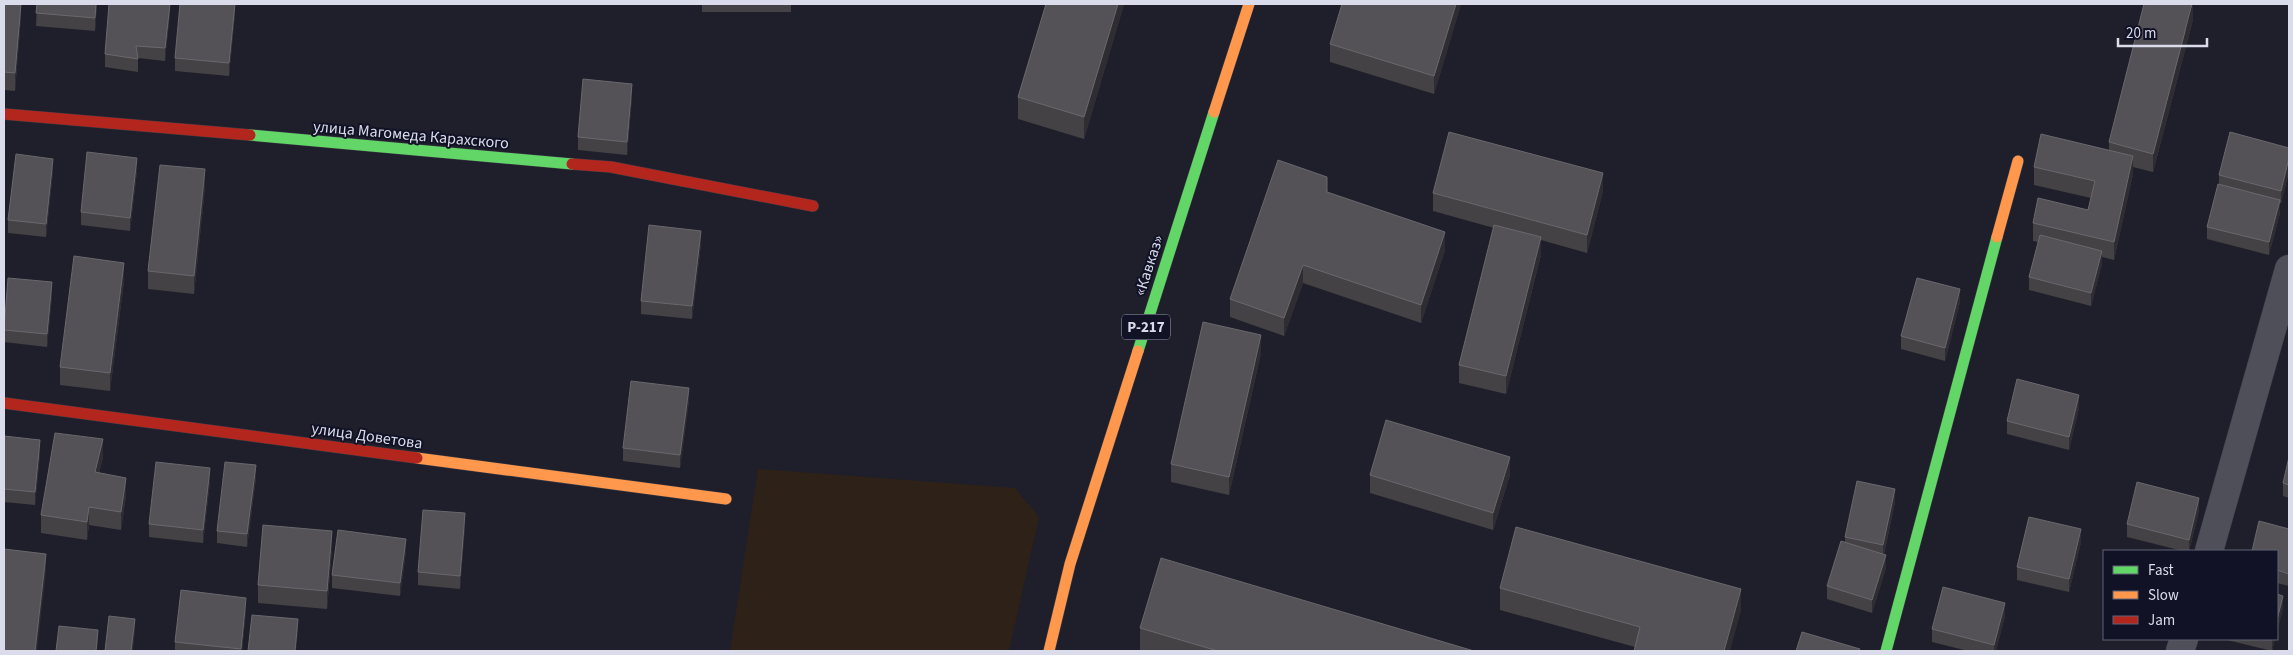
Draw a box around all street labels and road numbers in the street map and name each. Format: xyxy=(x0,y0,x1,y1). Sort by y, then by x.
street label: улица Магомеда Карахского xyxy=(312,115,510,155)
street label: «Кавказ» xyxy=(1129,232,1169,298)
road number: Р-217 xyxy=(1122,314,1170,340)
street label: улица Доветова xyxy=(310,417,424,455)

